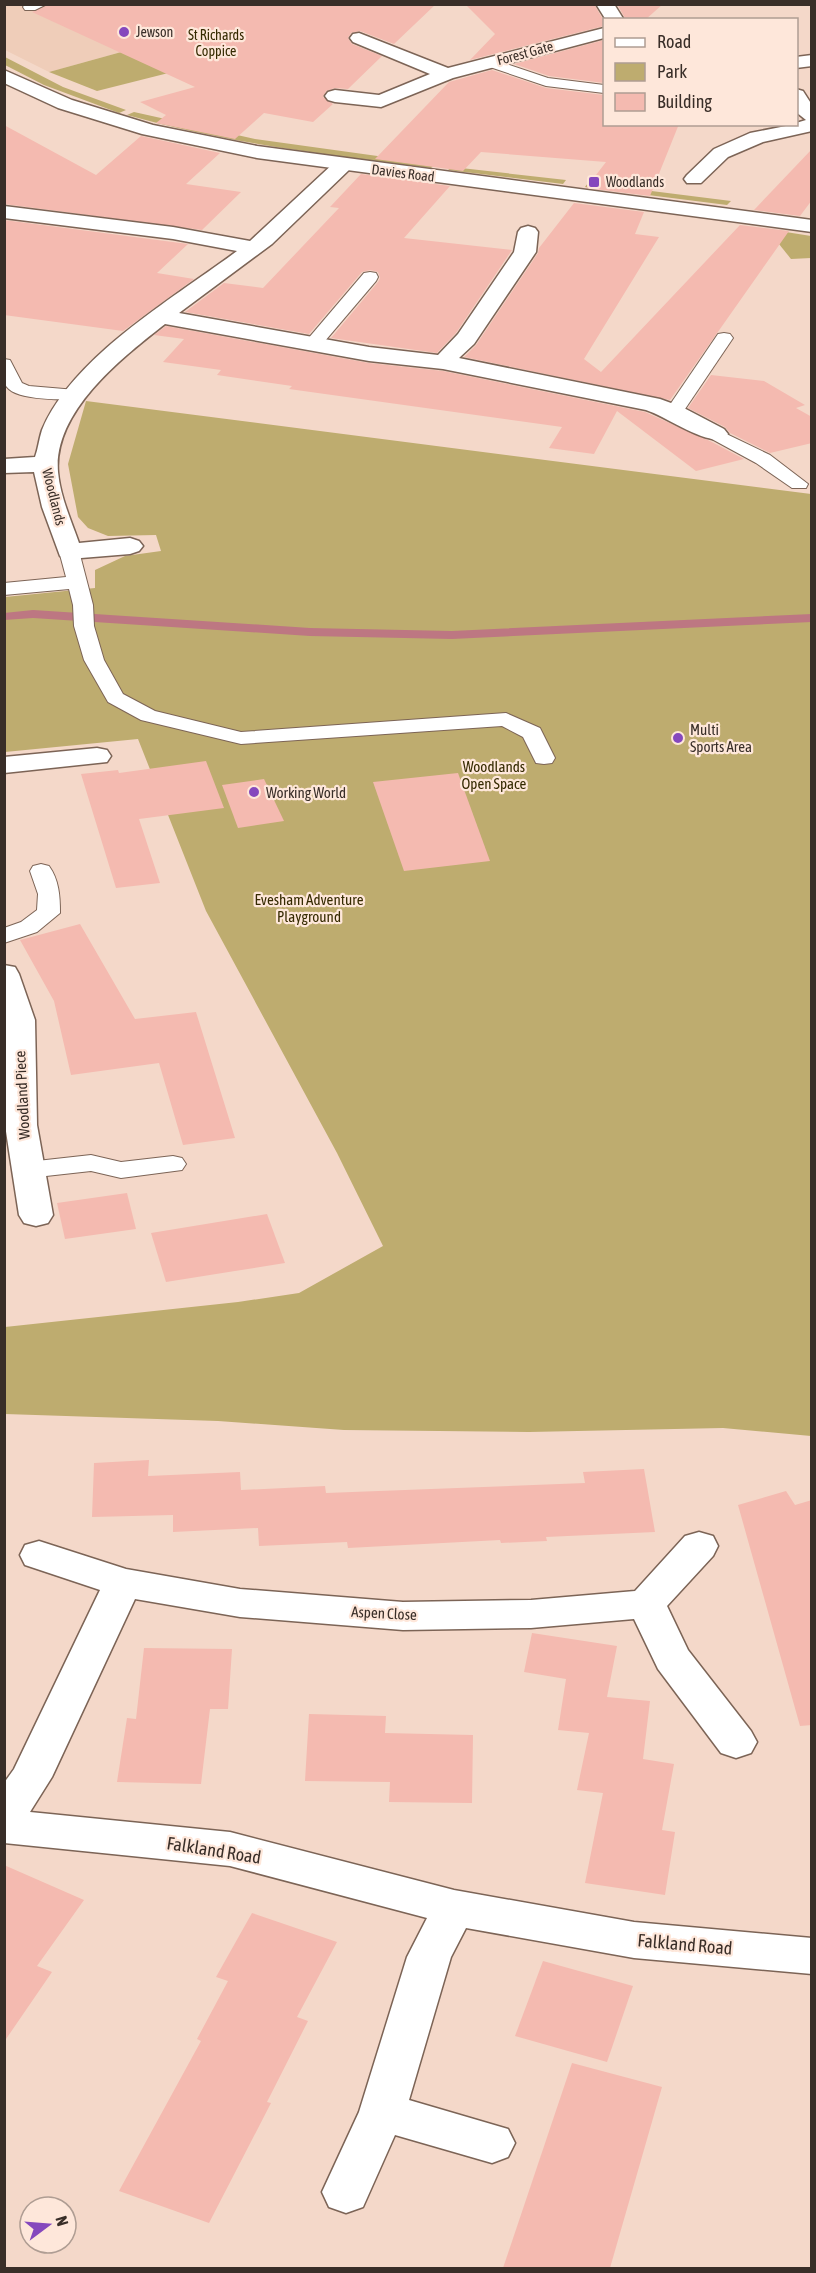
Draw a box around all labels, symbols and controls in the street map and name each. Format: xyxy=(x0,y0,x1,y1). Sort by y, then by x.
legend xyxy=(603,18,798,126)
place label: Jewson xyxy=(136,24,173,40)
marker: Jewson xyxy=(117,25,131,39)
park label: St Richards Coppice xyxy=(188,27,244,59)
text: Road xyxy=(657,31,691,52)
street label: Forest Gate xyxy=(495,38,555,68)
text: Park xyxy=(657,61,687,82)
text: Building xyxy=(657,91,712,112)
street label: Davies Road xyxy=(371,161,435,185)
place label: Woodlands xyxy=(606,174,664,190)
marker: Woodlands xyxy=(587,175,601,189)
street label: Woodlands xyxy=(39,467,69,527)
place label: Multi Sports Area xyxy=(690,721,752,755)
marker: Multi Sports Area xyxy=(671,731,685,745)
park label: Woodlands Open Space xyxy=(462,758,527,792)
place label: Working World xyxy=(266,784,346,801)
marker: Working World xyxy=(247,785,261,799)
park label: Evesham Adventure Playground xyxy=(254,891,364,925)
street label: Woodland Piece xyxy=(11,1050,33,1140)
street label: Aspen Close xyxy=(351,1603,417,1623)
street label: Falkland Road xyxy=(165,1832,263,1868)
street label: Falkland Road xyxy=(637,1929,733,1959)
north arrow xyxy=(18,2195,78,2255)
text: N xyxy=(52,2214,72,2228)

